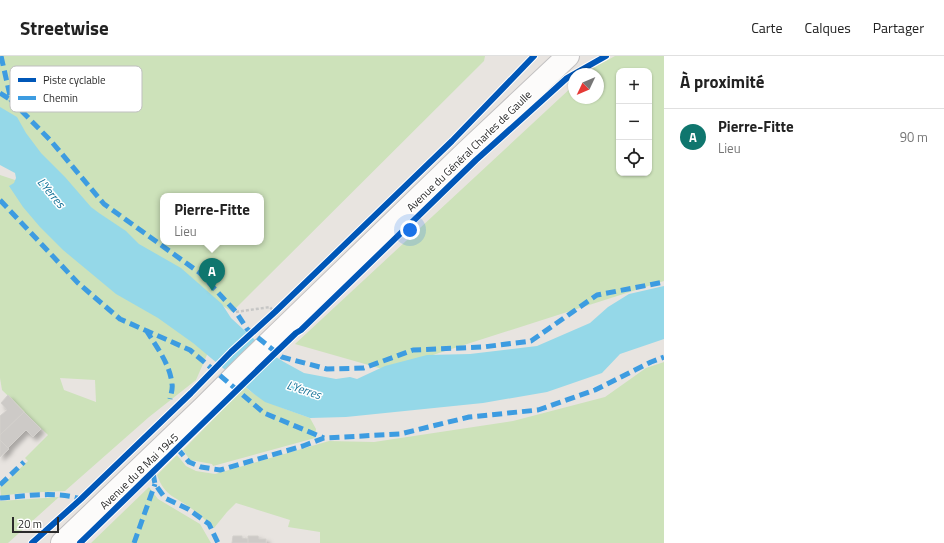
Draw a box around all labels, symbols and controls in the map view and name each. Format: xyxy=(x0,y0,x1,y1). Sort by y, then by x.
text: Streetwise xyxy=(20,13,109,42)
text: Carte xyxy=(751,17,783,38)
text: Calques xyxy=(805,17,851,38)
text: Partager xyxy=(873,17,924,38)
legend xyxy=(10,66,142,112)
north arrow xyxy=(568,68,604,104)
map controls xyxy=(616,68,652,176)
button: + xyxy=(616,68,652,104)
text: À proximité xyxy=(680,69,764,95)
text: Piste cyclable xyxy=(43,72,106,88)
street label: Avenue du Général Charles de Gaulle xyxy=(403,86,535,215)
text: Chemin xyxy=(43,90,78,106)
button: − xyxy=(616,104,652,140)
text: Pierre-Fitte xyxy=(718,115,794,138)
text: A xyxy=(689,127,697,147)
text: 90 m xyxy=(900,127,928,147)
text: Lieu xyxy=(718,138,741,158)
button: locate xyxy=(616,140,652,176)
water label: L'Yerres xyxy=(33,173,70,213)
popup xyxy=(160,193,264,245)
text: Pierre-Fitte xyxy=(174,198,250,221)
your location xyxy=(400,220,420,240)
text: Lieu xyxy=(174,221,197,241)
pin: A xyxy=(199,258,225,291)
water label: L'Yerres xyxy=(285,375,325,404)
street label: Avenue du 8 Mai 1945 xyxy=(96,429,182,513)
scale bar xyxy=(12,515,59,534)
text: 20 m xyxy=(18,516,42,532)

